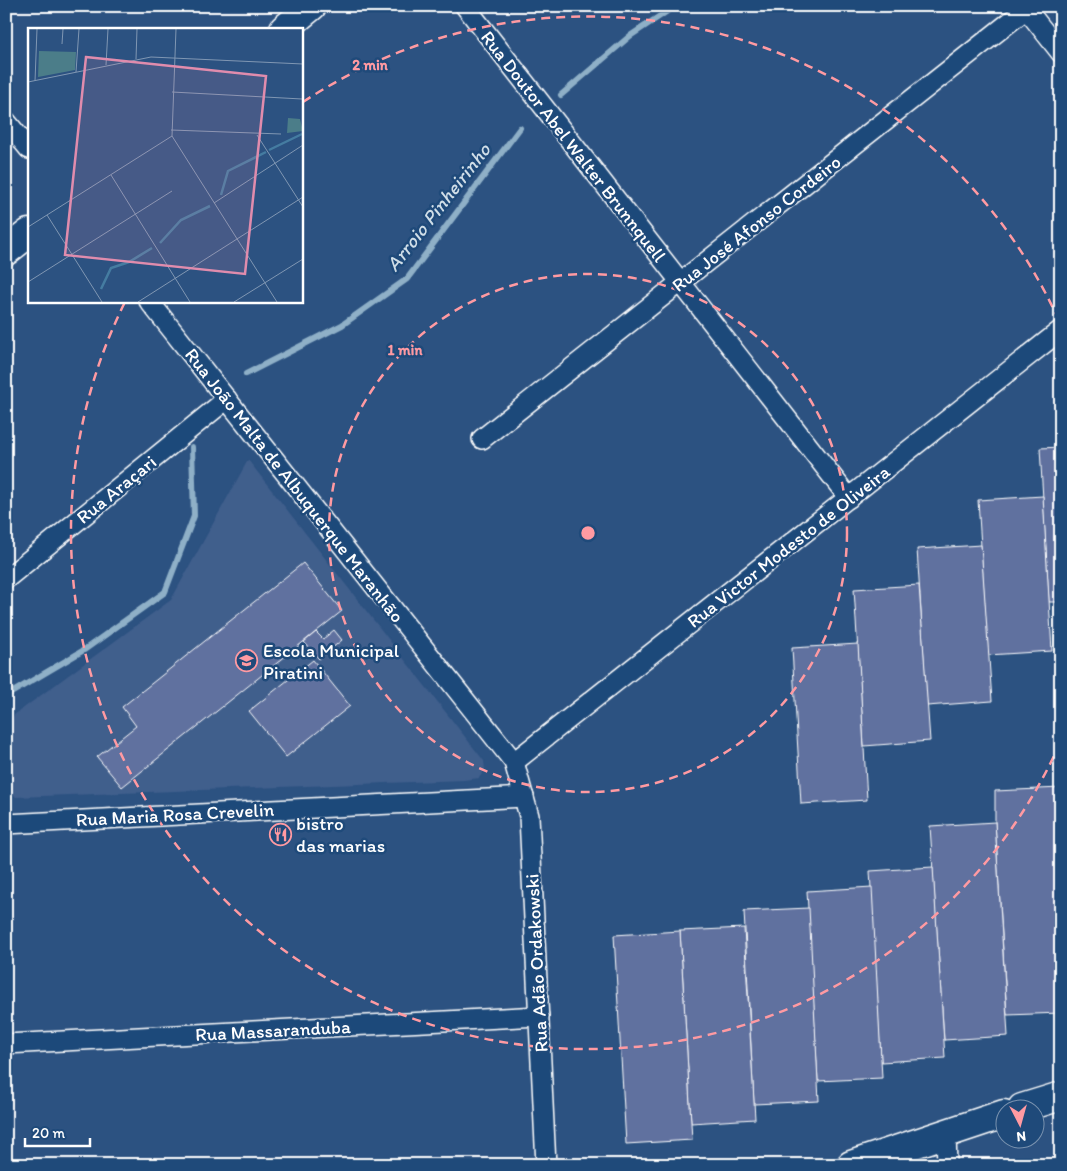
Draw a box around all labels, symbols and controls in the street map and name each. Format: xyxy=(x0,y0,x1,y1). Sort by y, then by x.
street label: Rua Doutor Abel Walter Brunnquell xyxy=(476,26,671,267)
inset map xyxy=(28,28,302,302)
text: 2 min xyxy=(352,56,389,74)
water label: Arroio Pinheirinho xyxy=(381,138,496,276)
street label: Rua José Afonso Cordeiro xyxy=(667,150,846,297)
text: 1 min xyxy=(388,341,423,359)
street label: Rua João Malta de Albuquerque Maranhão xyxy=(180,343,409,627)
street label: Rua Araçari xyxy=(72,450,161,529)
street label: Rua Victor Modesto de Oliveira xyxy=(682,460,894,633)
centre of rings xyxy=(579,524,597,542)
place label: Escola Municipal Piratini xyxy=(263,639,400,684)
school or university icon: Escola Municipal Piratini xyxy=(235,649,259,673)
street label: Rua Maria Rosa Crevelin xyxy=(75,798,275,831)
place label: bistro das marias xyxy=(296,812,385,857)
restaurant icon: bistro das marias xyxy=(268,822,292,846)
street label: Rua Adão Ordakowski xyxy=(520,873,553,1053)
street label: Rua Massaranduba xyxy=(195,1015,352,1046)
north arrow xyxy=(994,1098,1044,1148)
scale bar xyxy=(25,1116,90,1148)
text: 20 m xyxy=(32,1124,66,1142)
text: N xyxy=(1016,1127,1027,1145)

